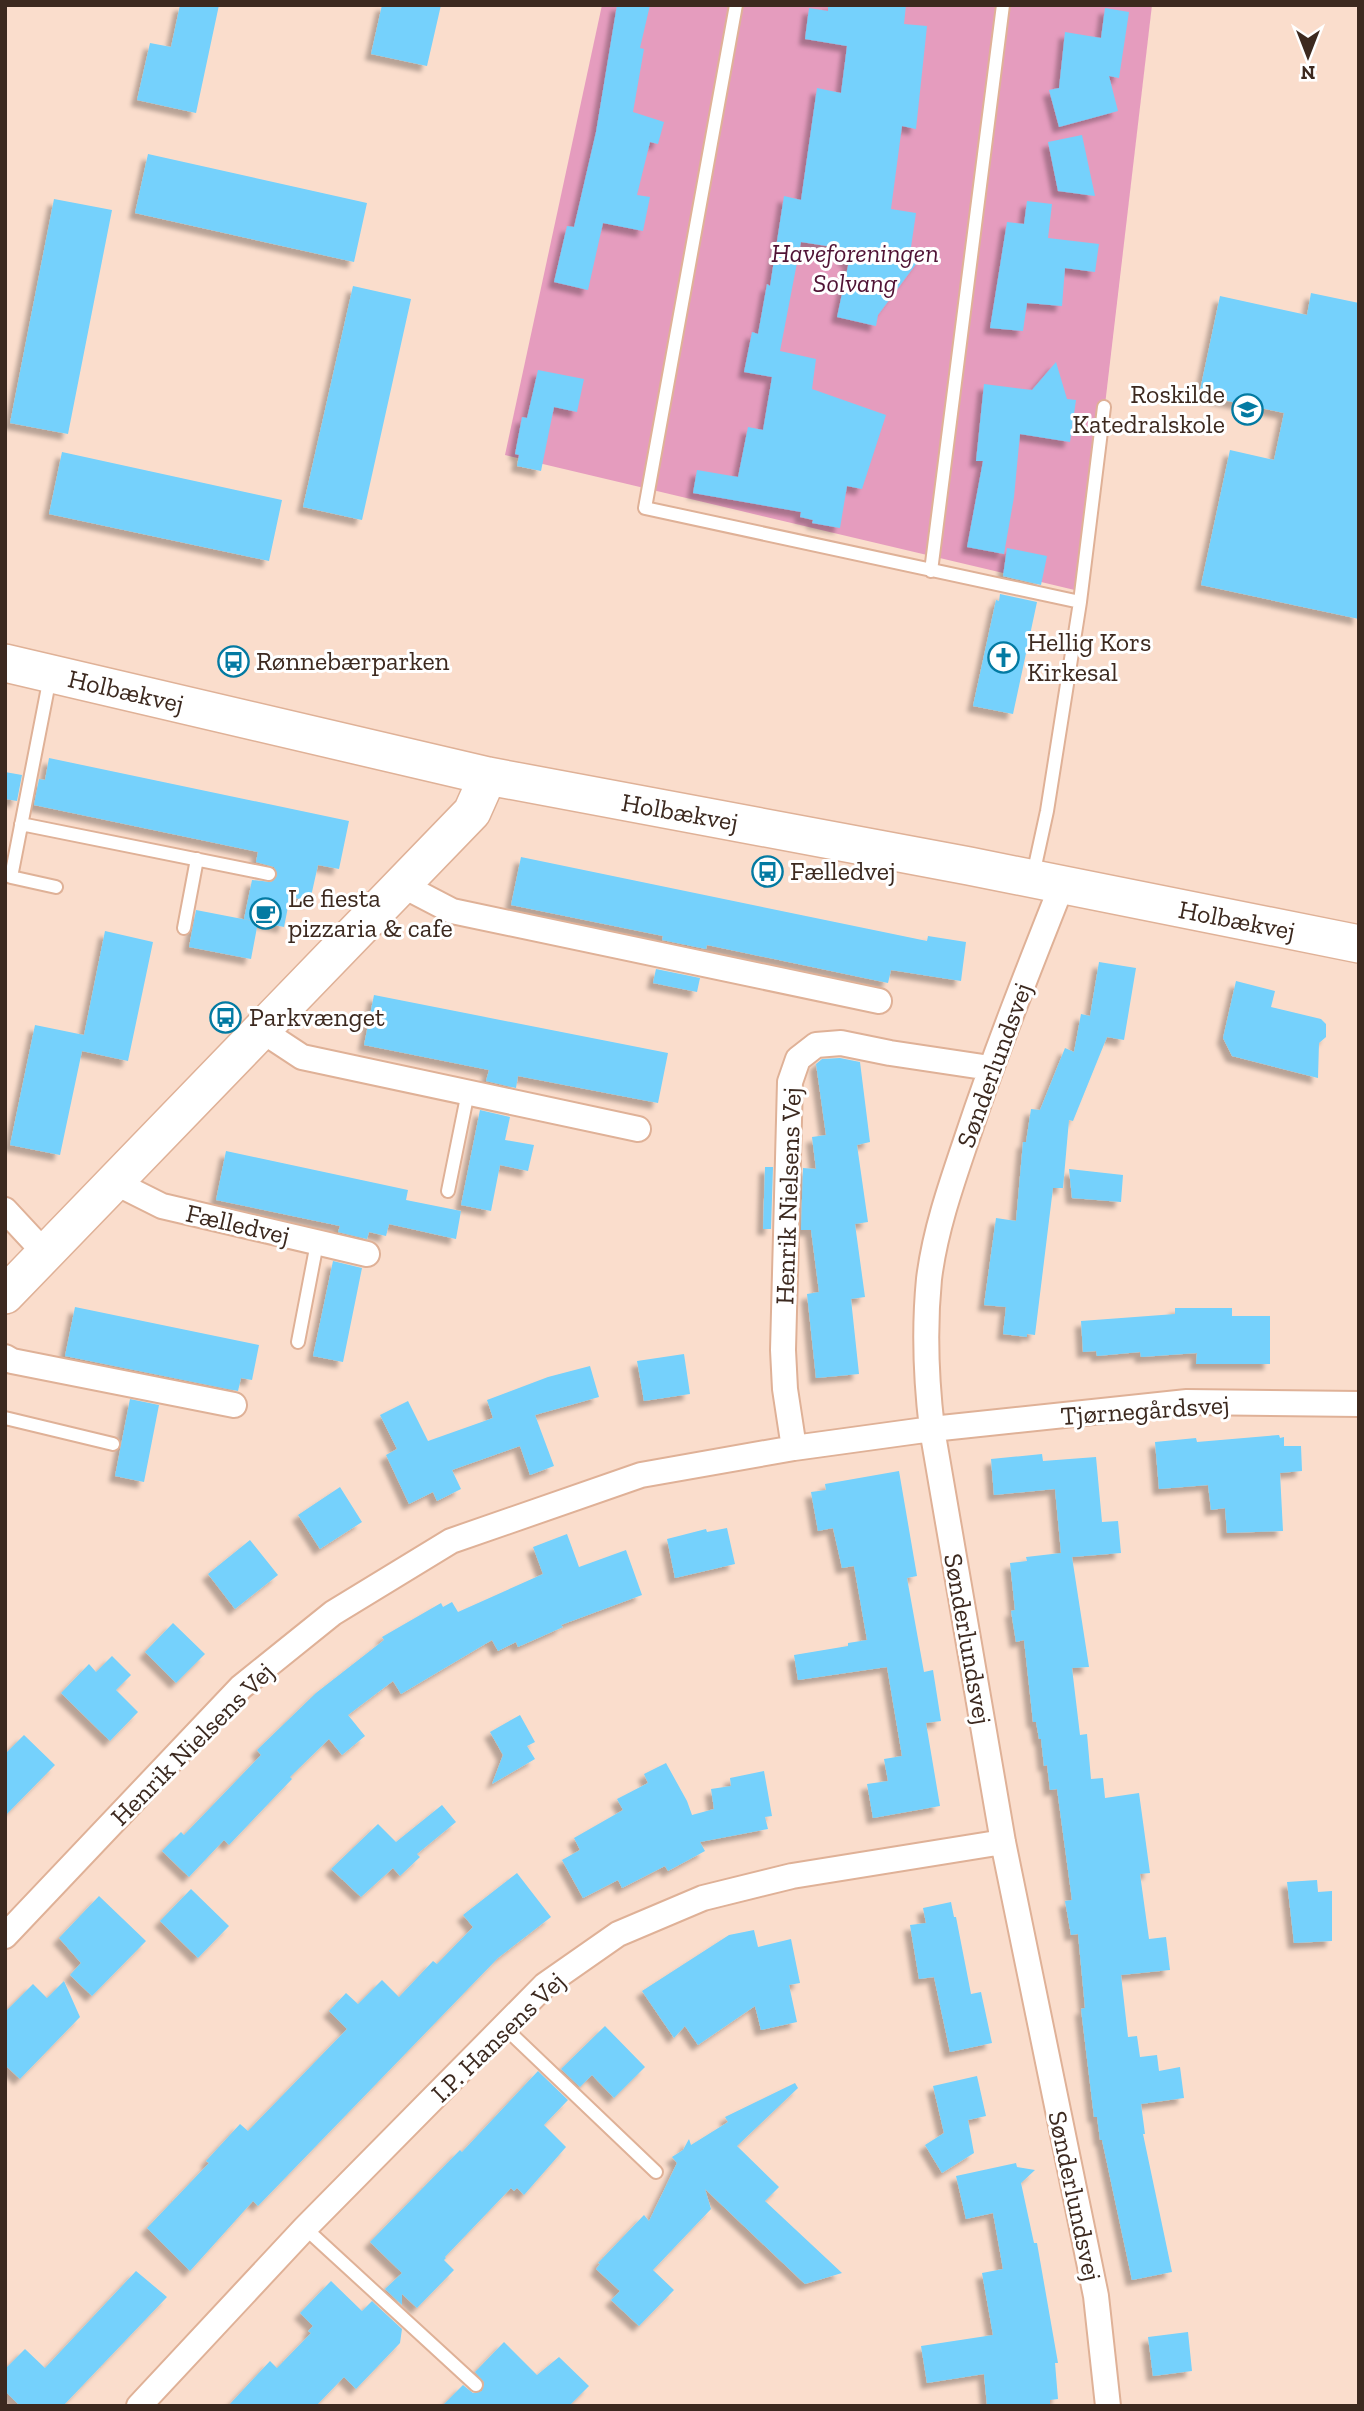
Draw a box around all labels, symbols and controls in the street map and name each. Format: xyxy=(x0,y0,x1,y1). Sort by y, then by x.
north arrow xyxy=(1273,21,1343,91)
text: N xyxy=(1301,61,1315,84)
park label: Haveforeningen Solvang xyxy=(771,237,939,299)
place label: Roskilde Katedralskole xyxy=(1072,378,1225,440)
school or university icon: Roskilde Katedralskole xyxy=(1231,392,1265,426)
place label: Hellig Kors Kirkesal xyxy=(1027,626,1151,688)
church icon: Hellig Kors Kirkesal xyxy=(987,640,1021,674)
bus stop icon: Rønnebærparken xyxy=(216,644,250,678)
place label: Rønnebærparken xyxy=(256,645,450,677)
street label: Holbækvej xyxy=(65,662,187,720)
street label: Holbækvej xyxy=(619,786,741,838)
bus stop icon: Fælledvej xyxy=(750,854,784,888)
place label: Fælledvej xyxy=(790,855,896,887)
place label: Le fiesta pizzaria & cafe xyxy=(288,882,453,944)
street label: Holbækvej xyxy=(1176,893,1298,947)
cafe icon: Le fiesta pizzaria & cafe xyxy=(248,896,282,930)
street label: Sønderlundsvej xyxy=(949,978,1039,1152)
bus stop icon: Parkvænget xyxy=(209,1000,243,1034)
place label: Parkvænget xyxy=(249,1001,385,1033)
street label: Henrik Nielsens Vej xyxy=(768,1087,808,1305)
street label: Fælledvej xyxy=(183,1197,293,1251)
street label: Tjørnegårdsvej xyxy=(1060,1388,1230,1432)
street label: Sønderlundsvej xyxy=(937,1551,999,1727)
street label: Henrik Nielsens Vej xyxy=(104,1656,280,1832)
street label: I.P. Hansens Vej xyxy=(424,1965,572,2109)
street label: Sønderlundsvej xyxy=(1041,2108,1109,2284)

